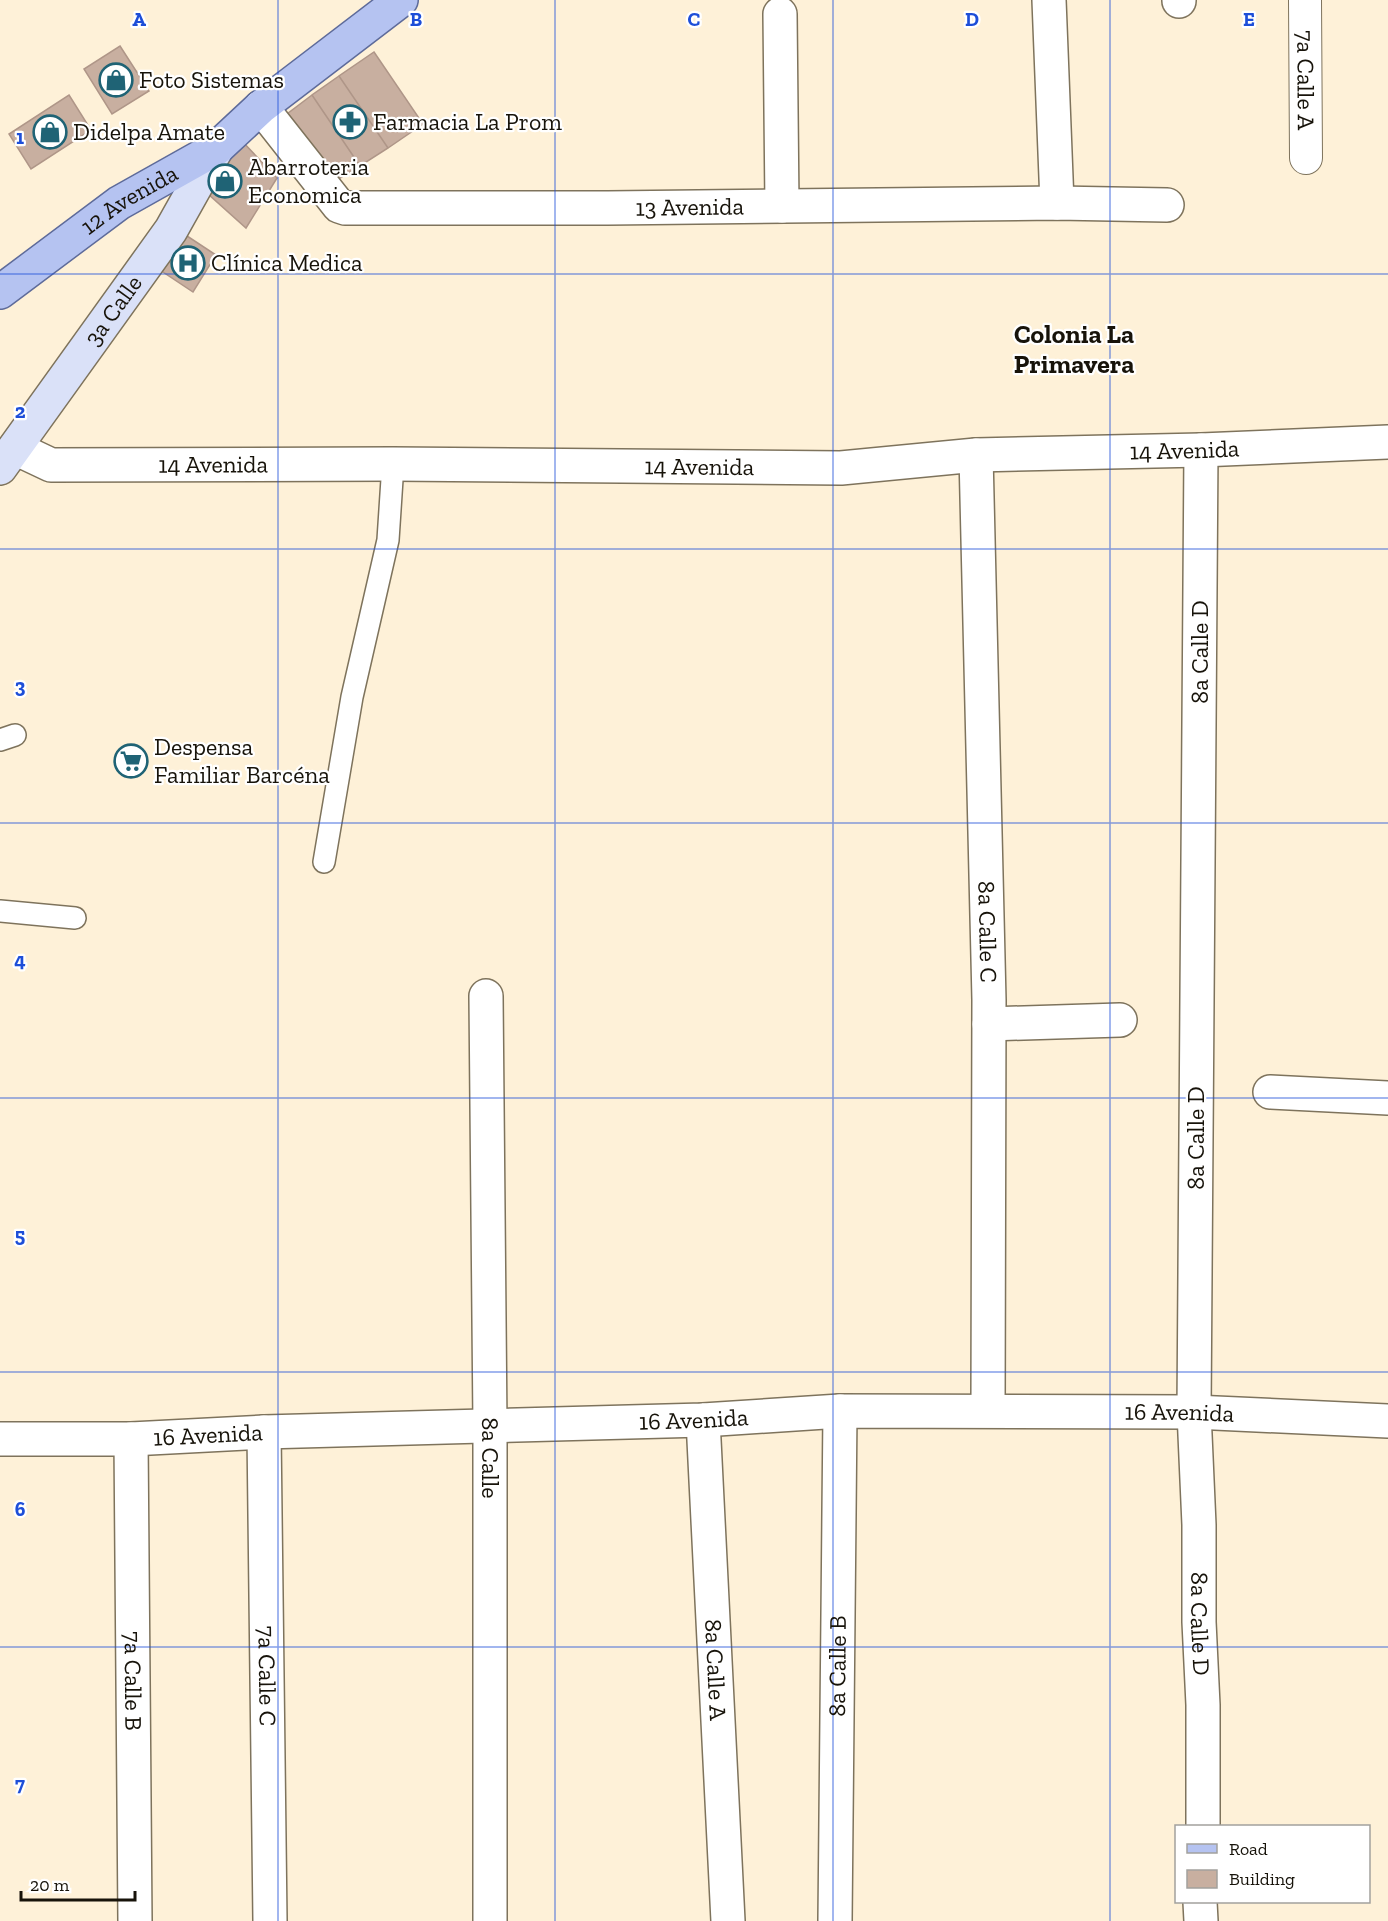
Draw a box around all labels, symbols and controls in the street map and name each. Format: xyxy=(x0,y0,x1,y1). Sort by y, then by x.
text: A xyxy=(132,7,146,31)
text: B xyxy=(410,7,422,31)
text: C xyxy=(688,7,701,31)
text: D xyxy=(965,7,979,31)
text: E xyxy=(1243,7,1255,31)
street label: 7a Calle A xyxy=(1291,30,1321,130)
shop icon: Foto Sistemas xyxy=(98,62,134,98)
place label: Foto Sistemas xyxy=(139,65,284,94)
pharmacy icon: Farmacia La Prom xyxy=(332,104,368,140)
place label: Farmacia La Prom xyxy=(373,107,562,136)
shop icon: Didelpa Amate xyxy=(32,114,68,150)
place label: Didelpa Amate xyxy=(73,117,225,146)
text: 1 xyxy=(16,125,24,149)
place label: Abarroteria Economica xyxy=(248,152,369,209)
street label: 12 Avenida xyxy=(75,158,183,241)
shop icon: Abarroteria Economica xyxy=(207,163,243,199)
street label: 13 Avenida xyxy=(635,191,744,222)
hospital icon: Clínica Medica xyxy=(170,245,206,281)
place label: Clínica Medica xyxy=(211,248,363,277)
street label: 3a Calle xyxy=(78,269,148,351)
district label: Colonia La Primavera xyxy=(1014,318,1134,380)
text: 2 xyxy=(15,399,26,423)
street label: 14 Avenida xyxy=(1129,433,1240,466)
street label: 14 Avenida xyxy=(158,449,269,479)
street label: 14 Avenida xyxy=(644,451,755,481)
street label: 8a Calle D xyxy=(1185,600,1214,704)
text: 3 xyxy=(15,674,26,698)
place label: Despensa Familiar Barcéna xyxy=(154,732,330,789)
supermarket icon: Despensa Familiar Barcéna xyxy=(113,743,149,779)
street label: 8a Calle C xyxy=(972,880,1004,983)
text: 4 xyxy=(14,948,26,972)
street label: 8a Calle D xyxy=(1181,1086,1210,1190)
text: 5 xyxy=(15,1223,25,1247)
street label: 16 Avenida xyxy=(1125,1397,1235,1428)
street label: 16 Avenida xyxy=(638,1402,750,1436)
street label: 16 Avenida xyxy=(152,1417,264,1452)
street label: 8a Calle xyxy=(476,1417,505,1499)
text: 6 xyxy=(15,1497,26,1521)
street label: 8a Calle D xyxy=(1185,1572,1217,1676)
street label: 8a Calle B xyxy=(822,1615,852,1717)
street label: 8a Calle A xyxy=(699,1618,733,1721)
street label: 7a Calle C xyxy=(252,1626,283,1726)
street label: 7a Calle B xyxy=(119,1631,148,1731)
text: 7 xyxy=(15,1772,25,1796)
legend xyxy=(1175,1825,1370,1903)
text: Road xyxy=(1229,1838,1268,1860)
scale bar xyxy=(21,1864,135,1902)
text: Building xyxy=(1229,1868,1295,1890)
text: 20 m xyxy=(30,1874,70,1896)

